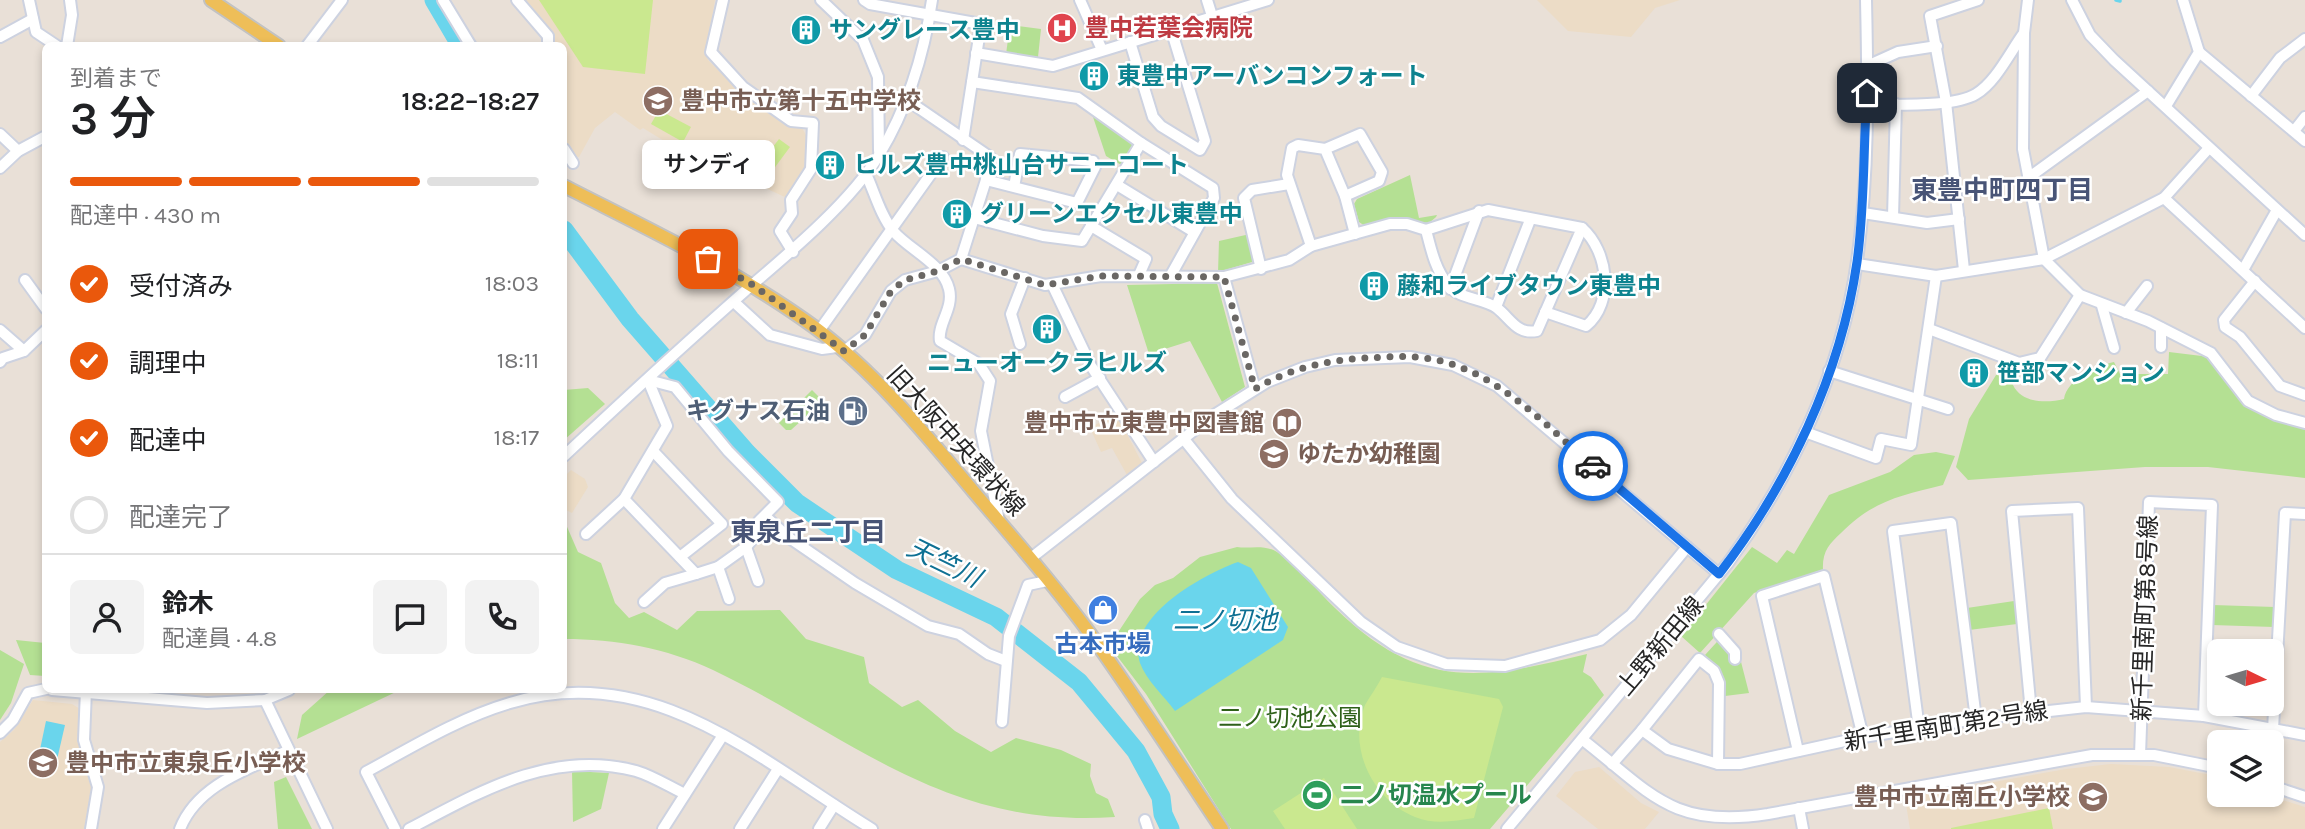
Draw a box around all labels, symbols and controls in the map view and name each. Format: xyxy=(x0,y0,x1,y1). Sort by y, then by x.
hospital icon: 豊中若葉会病院 xyxy=(1045,11,1079,45)
building icon: サングレース豊中 xyxy=(789,13,823,47)
place label: 豊中若葉会病院 xyxy=(1085,14,1253,42)
place label: サングレース豊中 xyxy=(829,16,1020,44)
building icon: 東豊中アーバンコンフォート xyxy=(1077,59,1111,93)
place label: 東豊中アーバンコンフォート xyxy=(1117,62,1428,90)
pin xyxy=(1837,63,1897,123)
text: 到着まで xyxy=(70,65,162,92)
icon: home xyxy=(1848,74,1886,112)
school or university icon: 豊中市立第十五中学校 xyxy=(641,84,675,118)
text: 18:22–18:27 xyxy=(402,86,539,117)
place label: 豊中市立第十五中学校 xyxy=(681,87,921,115)
text: 3 分 xyxy=(70,92,156,146)
callout: サンディ xyxy=(642,140,774,189)
building icon: ヒルズ豊中桃山台サニーコート xyxy=(813,148,847,182)
text: サンディ xyxy=(663,151,754,178)
place label: ヒルズ豊中桃山台サニーコート xyxy=(853,151,1189,179)
district label: 東豊中町四丁目 xyxy=(1911,175,2093,206)
building icon: グリーンエクセル東豊中 xyxy=(940,197,974,231)
place label: グリーンエクセル東豊中 xyxy=(980,200,1243,228)
text: 配達中 · 430 m xyxy=(70,202,221,229)
pin xyxy=(678,229,738,289)
icon: bag xyxy=(689,240,727,278)
icon: check xyxy=(70,265,108,303)
building icon: 藤和ライブタウン東豊中 xyxy=(1357,269,1391,303)
text: 18:03 xyxy=(485,270,539,297)
text: 受付済み xyxy=(129,271,233,302)
place label: 藤和ライブタウン東豊中 xyxy=(1397,272,1661,300)
building icon: ニューオークラヒルズ xyxy=(1030,312,1064,346)
icon: check xyxy=(70,342,108,380)
text: 18:11 xyxy=(497,347,539,374)
text: 調理中 xyxy=(129,348,207,379)
place label: ニューオークラヒルズ xyxy=(927,349,1167,377)
building icon: 笹部マンション xyxy=(1957,356,1991,390)
place label: 笹部マンション xyxy=(1997,359,2165,387)
street label: 旧大阪中央環状線 xyxy=(881,360,1031,522)
fuel station icon: キグナス石油 xyxy=(836,394,870,428)
place label: キグナス石油 xyxy=(686,397,830,425)
library icon: 豊中市立東豊中図書館 xyxy=(1270,406,1304,440)
place label: 豊中市立東豊中図書館 xyxy=(1024,409,1264,437)
icon: check xyxy=(70,419,108,457)
text: 18:17 xyxy=(494,424,539,451)
text: 配達中 xyxy=(129,425,207,456)
courier xyxy=(1558,431,1628,501)
school or university icon: ゆたか幼稚園 xyxy=(1257,437,1291,471)
place label: ゆたか幼稚園 xyxy=(1297,440,1441,468)
icon: car xyxy=(1574,447,1612,485)
text: 配達完了 xyxy=(129,502,233,533)
street label: 新千里南町第8号線 xyxy=(2127,514,2163,722)
district label: 東泉丘二丁目 xyxy=(730,517,886,548)
water label: 天竺川 xyxy=(902,532,989,595)
button: person xyxy=(70,580,144,654)
button: chat xyxy=(373,580,447,654)
button: phone xyxy=(465,580,539,654)
text: 鈴木 xyxy=(162,588,214,619)
street label: 上野新田線 xyxy=(1611,591,1709,701)
shop icon: 古本市場 xyxy=(1086,593,1120,627)
water label: 二ノ切池 xyxy=(1173,605,1280,636)
text: 配達員 · 4.8 xyxy=(162,625,277,652)
place label: 古本市場 xyxy=(1055,630,1151,658)
north arrow xyxy=(2207,639,2284,716)
map controls xyxy=(2207,639,2284,807)
street label: 新千里南町第2号線 xyxy=(1842,696,2050,756)
park label: 二ノ切池公園 xyxy=(1218,704,1362,732)
button: layers xyxy=(2207,730,2284,807)
school or university icon: 豊中市立東泉丘小学校 xyxy=(26,746,60,780)
place label: 豊中市立東泉丘小学校 xyxy=(66,749,306,777)
sports icon: 二ノ切温水プール xyxy=(1300,778,1334,812)
school or university icon: 豊中市立南丘小学校 xyxy=(2076,780,2110,814)
place label: 二ノ切温水プール xyxy=(1340,781,1532,809)
place label: 豊中市立南丘小学校 xyxy=(1854,783,2070,811)

